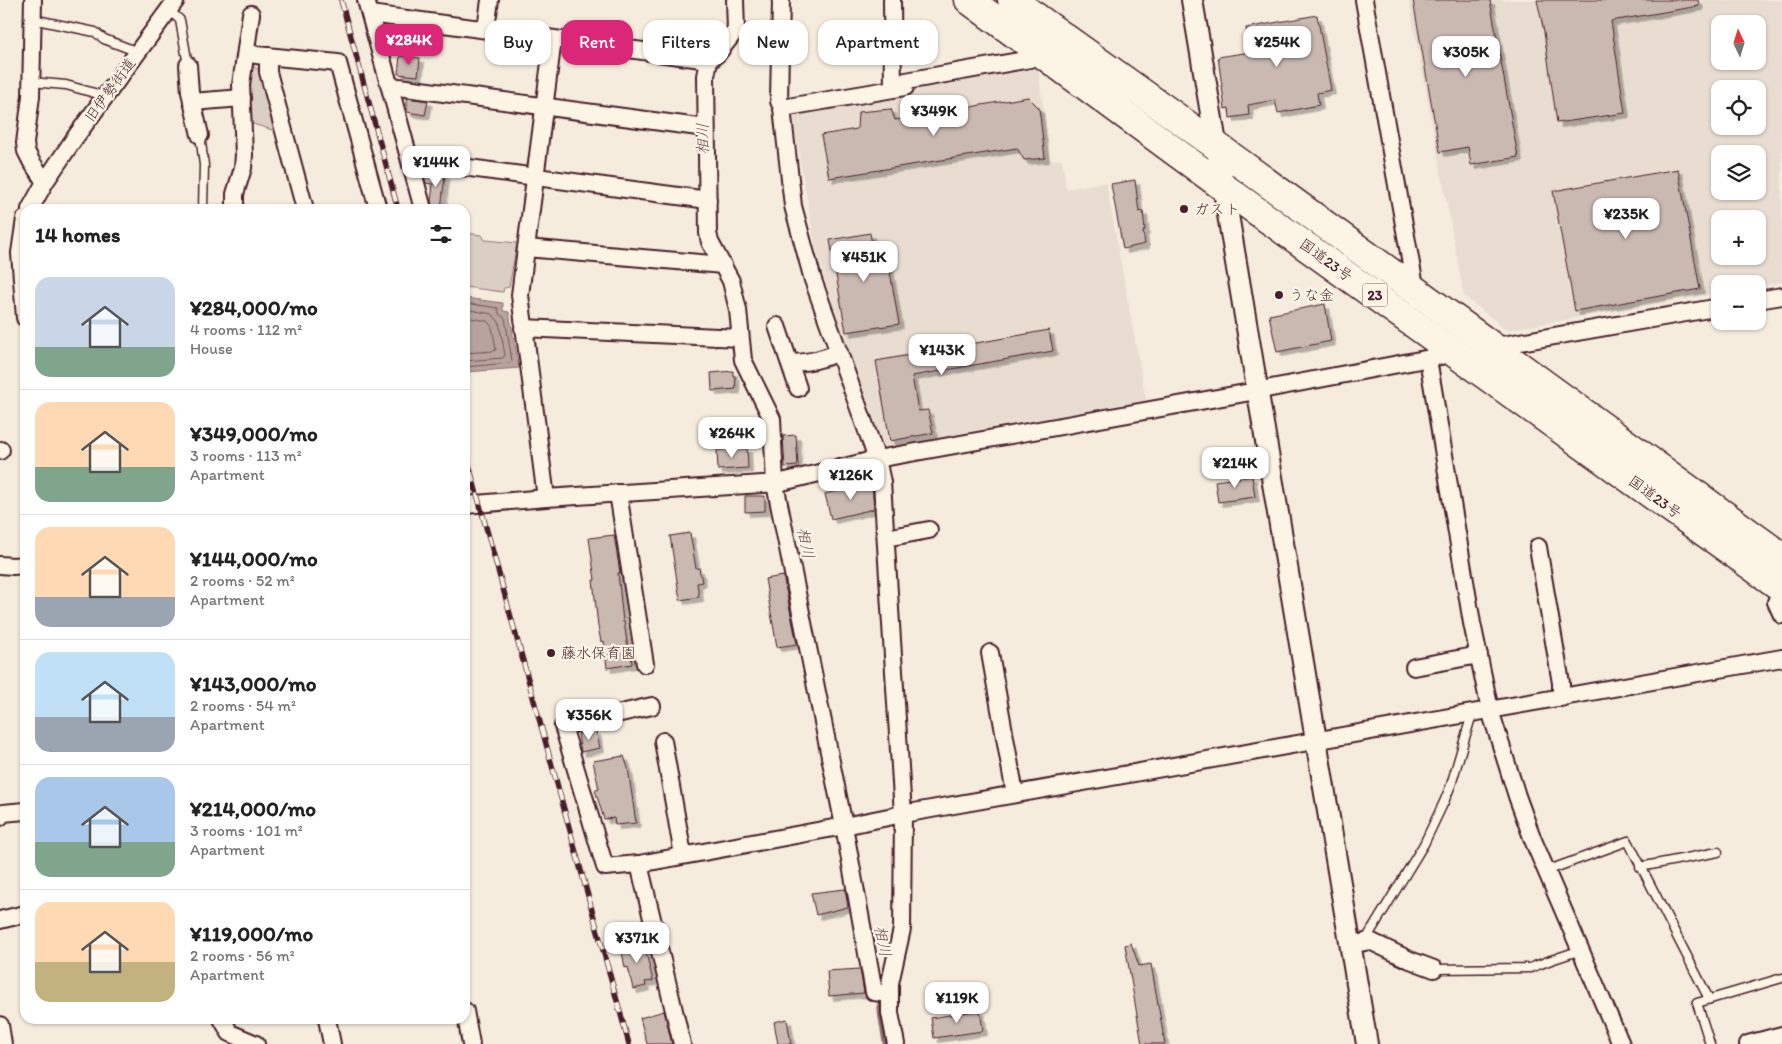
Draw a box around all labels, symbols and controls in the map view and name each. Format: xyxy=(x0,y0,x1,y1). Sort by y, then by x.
north arrow xyxy=(1711,15,1766,70)
map controls xyxy=(1711,15,1766,330)
chip: Buy xyxy=(485,20,551,65)
chip: Rent xyxy=(561,20,633,65)
chip: Filters xyxy=(643,20,729,65)
chip: New xyxy=(739,20,808,65)
chip: Apartment xyxy=(818,20,938,65)
pin: ¥284K xyxy=(374,23,444,66)
pin: ¥254K xyxy=(1242,26,1312,68)
text: ¥284K xyxy=(386,30,432,49)
text: ¥254K xyxy=(1254,32,1300,51)
pin: ¥305K xyxy=(1431,36,1501,78)
text: ¥305K xyxy=(1443,42,1489,61)
street label: 旧伊勢街道 xyxy=(81,54,139,126)
button: locate xyxy=(1711,80,1766,135)
pin: ¥349K xyxy=(899,94,969,137)
text: ¥349K xyxy=(911,101,957,120)
water label: 相川 xyxy=(693,123,712,155)
button: layers xyxy=(1711,145,1766,200)
pin: ¥144K xyxy=(401,146,471,188)
text: ¥144K xyxy=(413,152,459,171)
pin: ¥235K xyxy=(1591,198,1661,240)
place label: ガスト xyxy=(1194,200,1241,218)
marker: ガスト xyxy=(1178,203,1190,215)
text: ¥235K xyxy=(1604,204,1648,223)
button: + xyxy=(1711,210,1766,265)
icon: filters xyxy=(427,220,455,248)
text: 14 homes xyxy=(35,222,120,247)
street label: 国道23号 xyxy=(1296,235,1356,285)
pin: ¥451K xyxy=(829,240,899,283)
text: ¥451K xyxy=(842,247,886,266)
button: − xyxy=(1711,275,1766,330)
road number: 23 xyxy=(1362,284,1388,306)
place label: うな金 xyxy=(1289,286,1334,304)
marker: うな金 xyxy=(1273,289,1285,301)
text: ¥284,000/mo xyxy=(190,295,318,320)
icon: home xyxy=(75,297,135,357)
text: 4 rooms · 112 m² xyxy=(190,320,302,339)
pin: ¥143K xyxy=(907,334,977,376)
text: House xyxy=(190,339,233,358)
text: ¥143K xyxy=(920,340,964,359)
pin: ¥264K xyxy=(697,416,767,459)
text: ¥349,000/mo xyxy=(190,421,318,446)
icon: home xyxy=(75,422,135,482)
text: ¥264K xyxy=(709,423,755,442)
text: 3 rooms · 113 m² xyxy=(190,446,302,465)
pin: ¥214K xyxy=(1200,446,1270,489)
text: ¥214K xyxy=(1213,453,1257,472)
pin: ¥126K xyxy=(816,458,886,501)
text: Apartment xyxy=(190,465,265,484)
text: ¥126K xyxy=(829,465,873,484)
street label: 国道23号 xyxy=(1625,472,1685,522)
water label: 相川 xyxy=(794,525,818,561)
text: ¥144,000/mo xyxy=(190,546,318,571)
icon: home xyxy=(75,547,135,607)
text: 2 rooms · 52 m² xyxy=(190,571,295,590)
text: Apartment xyxy=(190,590,265,609)
place label: 藤水保育園 xyxy=(561,644,636,662)
marker: 藤水保育園 xyxy=(545,647,557,659)
text: ¥143,000/mo xyxy=(190,671,317,696)
icon: home xyxy=(75,672,135,732)
text: 2 rooms · 54 m² xyxy=(190,696,296,715)
pin: ¥356K xyxy=(554,698,624,741)
text: ¥356K xyxy=(567,705,611,724)
text: Apartment xyxy=(190,715,265,734)
text: ¥214,000/mo xyxy=(190,796,316,821)
icon: home xyxy=(75,797,135,857)
text: 3 rooms · 101 m² xyxy=(190,821,303,840)
text: Apartment xyxy=(190,840,265,859)
text: ¥119,000/mo xyxy=(190,921,313,946)
icon: home xyxy=(75,922,135,982)
pin: ¥371K xyxy=(602,922,672,964)
water label: 相川 xyxy=(871,923,895,959)
text: ¥371K xyxy=(615,928,659,947)
text: 2 rooms · 56 m² xyxy=(190,946,295,965)
text: Apartment xyxy=(190,965,265,984)
pin: ¥119K xyxy=(922,982,992,1024)
text: ¥119K xyxy=(936,988,978,1007)

